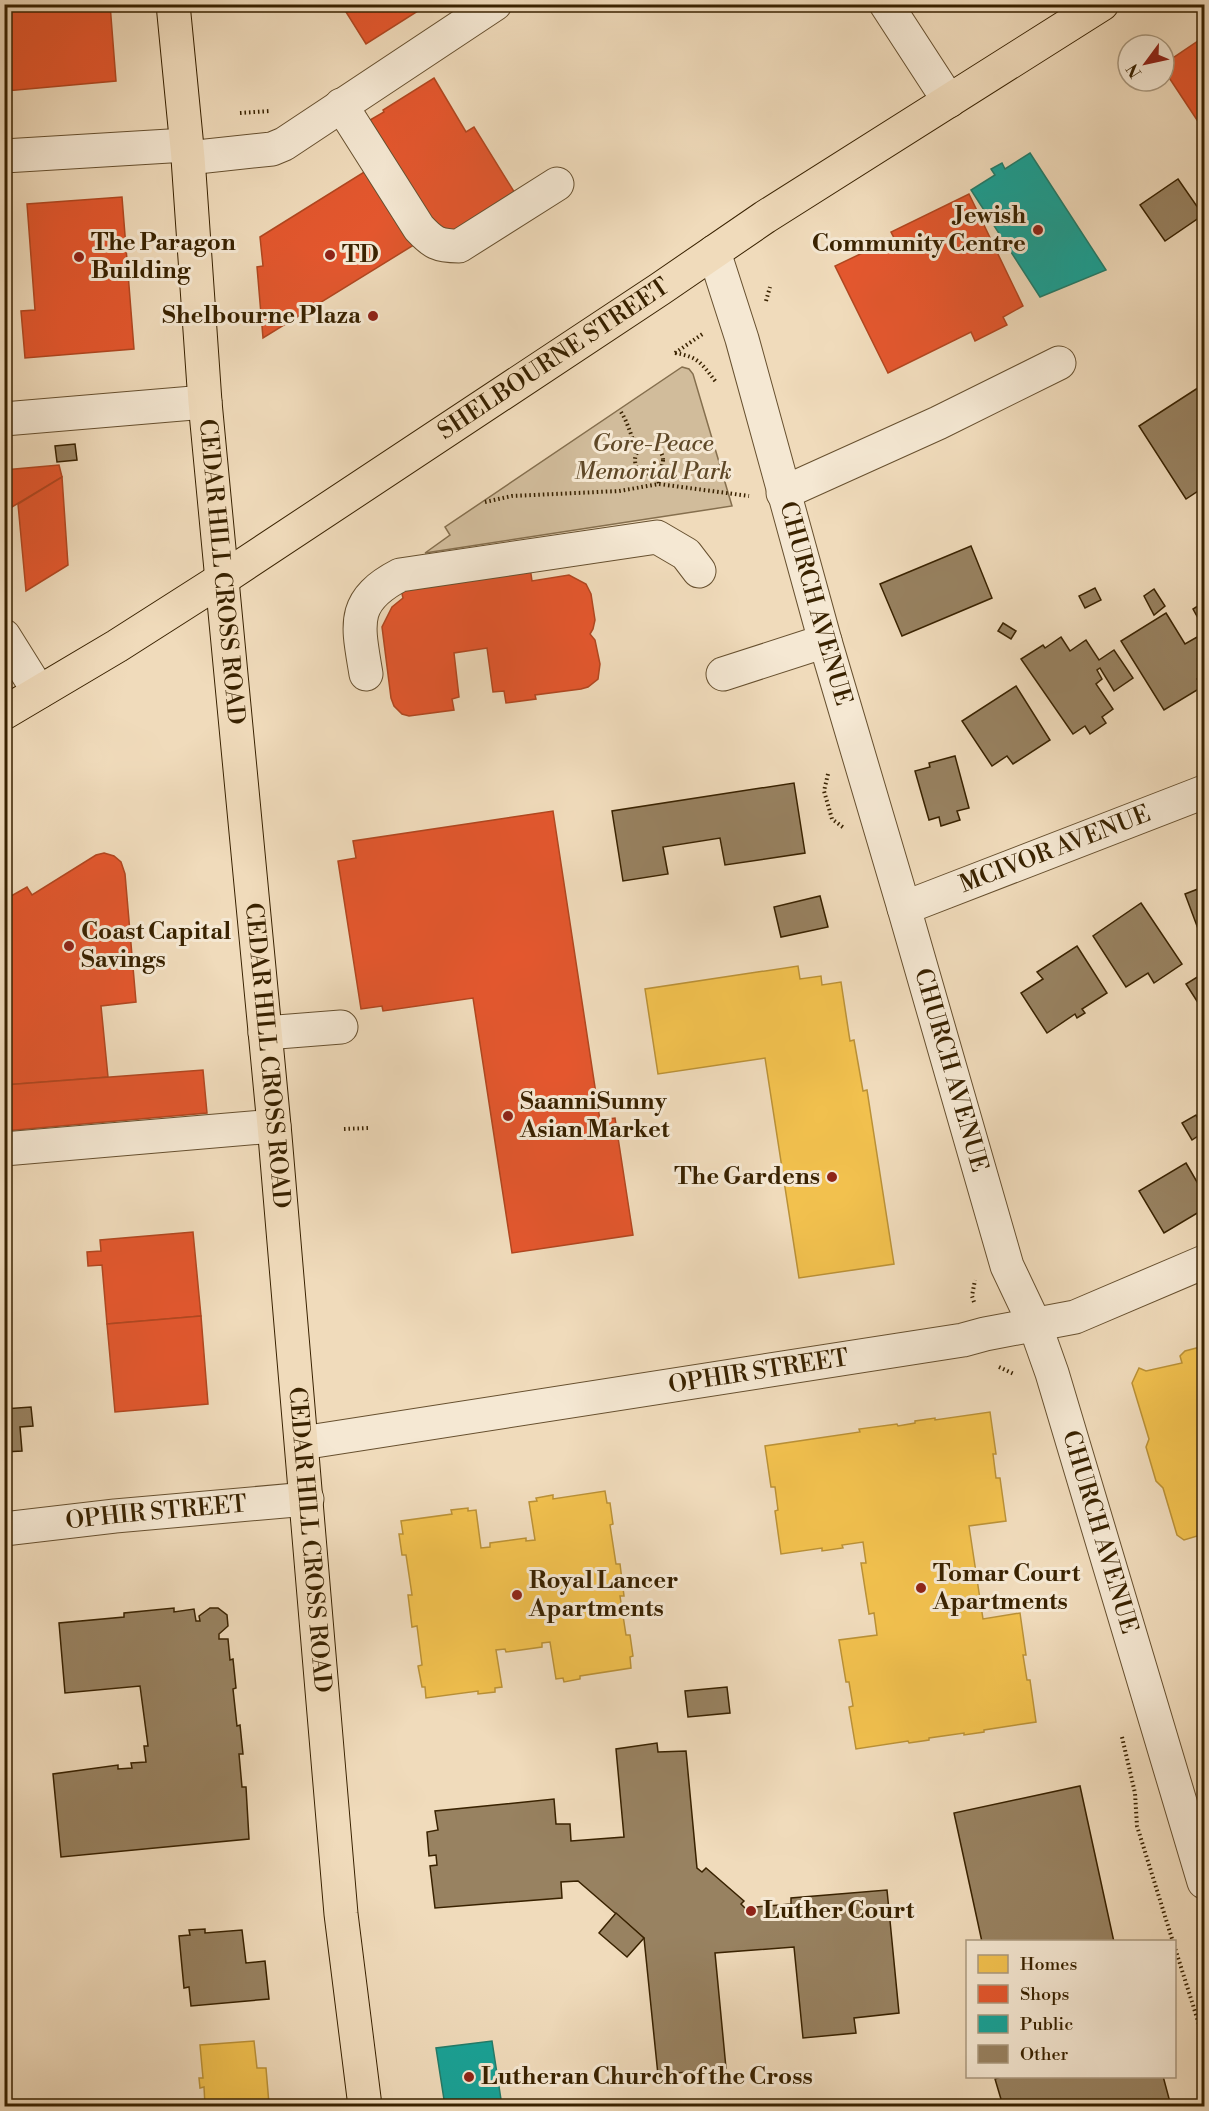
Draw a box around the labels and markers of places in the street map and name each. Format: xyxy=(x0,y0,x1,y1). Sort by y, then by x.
place label: Jewish Community Centre xyxy=(812,201,1026,259)
marker: Jewish Community Centre xyxy=(1031,223,1045,237)
place label: The Paragon Building xyxy=(91,228,236,286)
place label: TD xyxy=(342,240,379,270)
marker: TD xyxy=(323,248,337,262)
marker: The Paragon Building xyxy=(72,250,86,264)
place label: Shelbourne Plaza xyxy=(162,301,362,331)
marker: Shelbourne Plaza xyxy=(366,309,380,323)
place label: Coast Capital Savings xyxy=(81,917,231,975)
marker: Coast Capital Savings xyxy=(62,939,76,953)
place label: SaanniSunny Asian Market xyxy=(519,1087,670,1145)
marker: SaanniSunny Asian Market xyxy=(501,1109,515,1123)
place label: The Gardens xyxy=(674,1162,820,1192)
marker: The Gardens xyxy=(825,1170,839,1184)
place label: Tomar Court Apartments xyxy=(932,1559,1081,1617)
place label: Royal Lancer Apartments xyxy=(528,1566,678,1624)
marker: Tomar Court Apartments xyxy=(914,1581,928,1595)
marker: Royal Lancer Apartments xyxy=(510,1588,524,1602)
place label: Luther Court xyxy=(763,1896,915,1926)
marker: Luther Court xyxy=(744,1904,758,1918)
place label: Lutheran Church of the Cross xyxy=(481,2062,813,2092)
marker: Lutheran Church of the Cross xyxy=(462,2070,476,2084)

